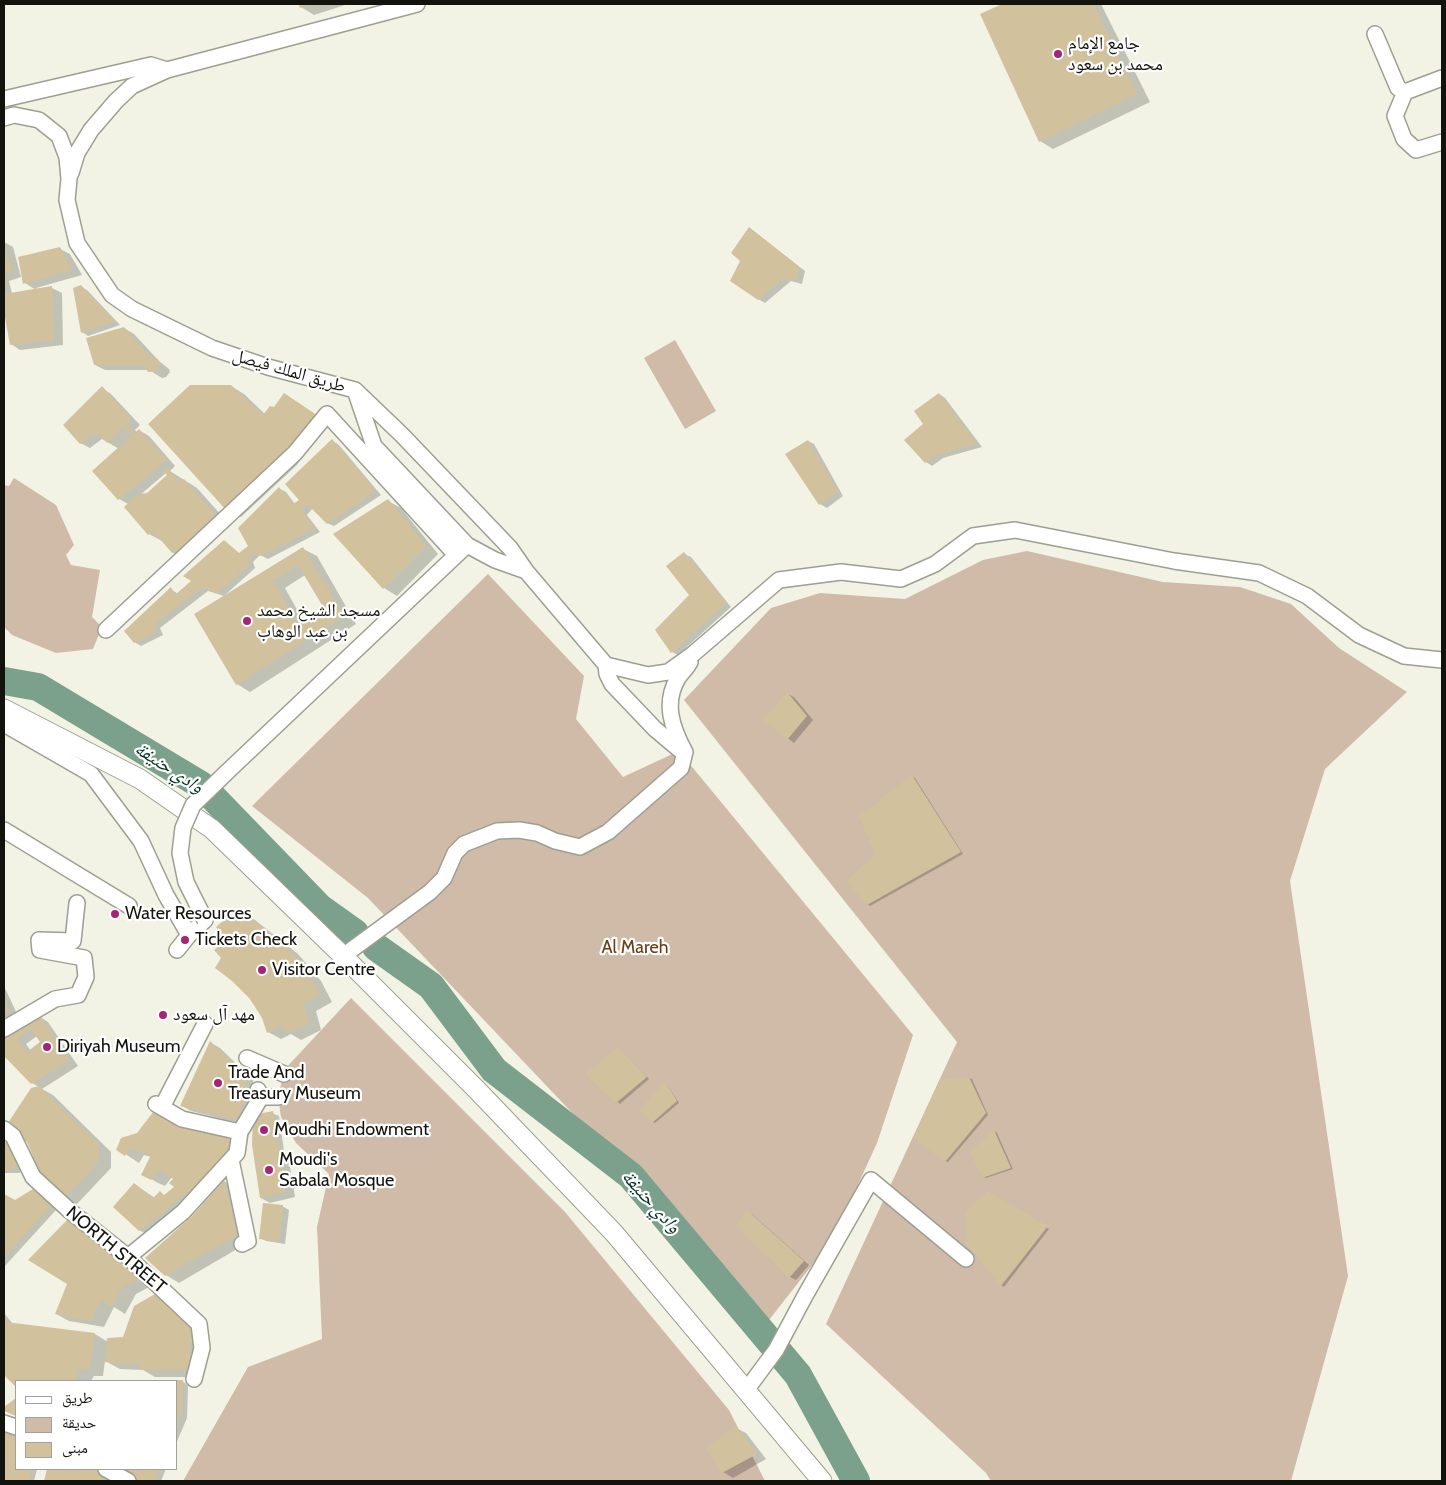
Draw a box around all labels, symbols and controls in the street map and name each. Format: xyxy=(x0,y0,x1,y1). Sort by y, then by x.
place label: جامع الإمام محمد بن سعود xyxy=(1068,33,1163,76)
marker: جامع الإمام محمد بن سعود xyxy=(1052,48,1064,60)
street label: طريق الملك فيصل xyxy=(230,345,348,397)
place label: مسجد الشيخ محمد بن عبد الوهاب xyxy=(257,600,380,642)
marker: مسجد الشيخ محمد بن عبد الوهاب xyxy=(241,615,253,627)
water label: وادي حنيفة xyxy=(130,737,208,799)
place label: Water Resources xyxy=(125,903,251,925)
marker: Water Resources xyxy=(109,908,121,920)
place label: Tickets Check xyxy=(195,929,297,951)
marker: Tickets Check xyxy=(179,934,191,946)
park label: Al Mareh xyxy=(602,937,668,959)
place label: Visitor Centre xyxy=(272,959,375,981)
marker: Visitor Centre xyxy=(256,964,268,976)
place label: مهد آل سعود xyxy=(173,1004,255,1026)
marker: مهد آل سعود xyxy=(157,1009,169,1021)
place label: Diriyah Museum xyxy=(57,1036,180,1058)
marker: Diriyah Museum xyxy=(41,1041,53,1053)
place label: Trade And Treasury Museum xyxy=(228,1062,361,1104)
marker: Trade And Treasury Museum xyxy=(212,1077,224,1089)
place label: Moudhi Endowment xyxy=(274,1119,429,1141)
marker: Moudhi Endowment xyxy=(258,1124,270,1136)
place label: Moudi's Sabala Mosque xyxy=(279,1149,394,1192)
marker: Moudi's Sabala Mosque xyxy=(263,1164,275,1176)
water label: وادي حنيفة xyxy=(617,1166,685,1238)
street label: NORTH STREET xyxy=(62,1202,170,1298)
legend xyxy=(15,1380,178,1470)
text: طريق xyxy=(62,1389,93,1407)
text: حديقة xyxy=(62,1414,96,1432)
text: مبنى xyxy=(62,1439,88,1457)

